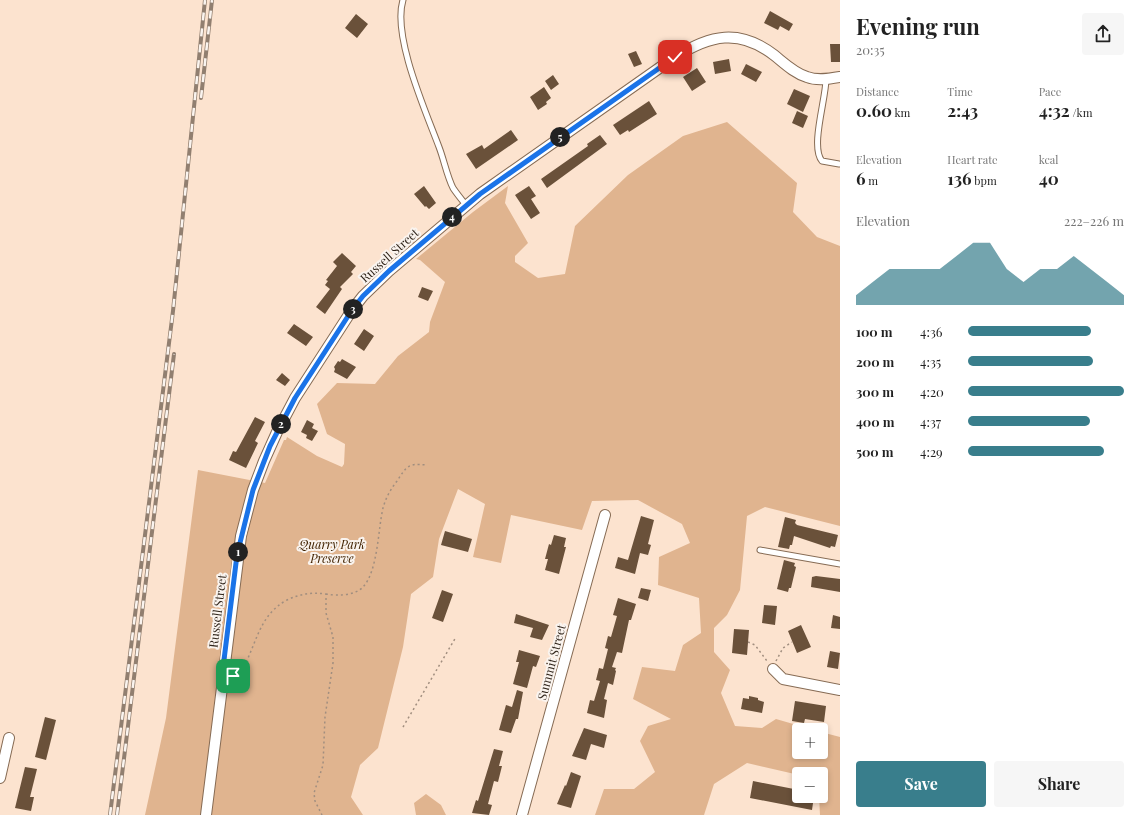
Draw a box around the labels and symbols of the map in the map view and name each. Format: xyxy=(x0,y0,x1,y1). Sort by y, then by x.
pin xyxy=(658,40,692,74)
pin: 5 xyxy=(550,127,570,147)
pin: 4 xyxy=(442,207,462,227)
street label: Russell Street xyxy=(356,224,422,286)
pin: 3 xyxy=(343,299,363,319)
pin: 2 xyxy=(271,414,291,434)
park label: Quarry Park Preserve xyxy=(298,536,365,566)
pin: 1 xyxy=(228,542,248,562)
street label: Russell Street xyxy=(205,573,230,649)
street label: Summit Street xyxy=(533,622,569,702)
pin xyxy=(216,659,250,693)

